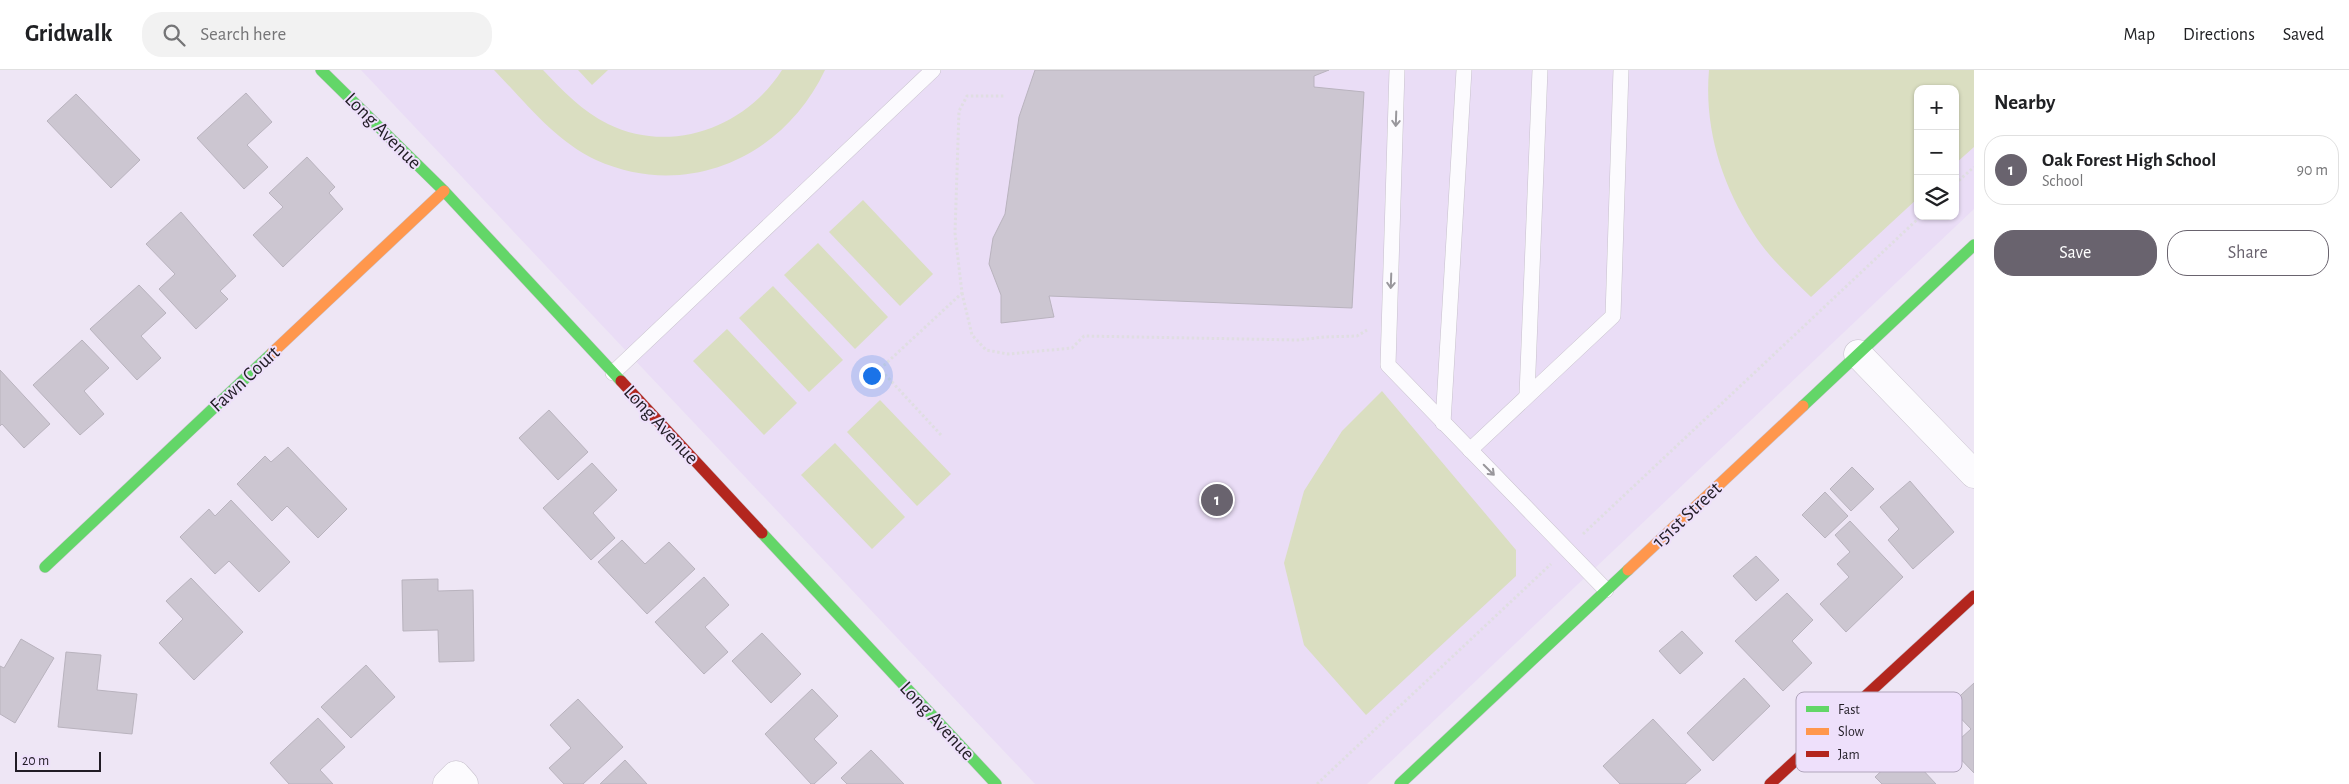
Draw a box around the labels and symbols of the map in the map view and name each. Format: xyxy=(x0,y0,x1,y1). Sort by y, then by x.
street label: Long Avenue xyxy=(341,89,425,173)
one-way arrow xyxy=(1391,110,1401,126)
one-way arrow xyxy=(1386,272,1396,289)
street label: Fawn Court xyxy=(206,342,284,416)
your location xyxy=(859,363,885,389)
street label: Long Avenue xyxy=(620,382,702,468)
one-way arrow xyxy=(1483,464,1496,476)
street label: 151st Street xyxy=(1649,478,1726,552)
pin: 1 xyxy=(1201,481,1233,519)
street label: Long Avenue xyxy=(896,678,978,764)
legend xyxy=(1796,692,1962,772)
text: Fast xyxy=(1838,703,1860,717)
text: Slow xyxy=(1838,725,1865,739)
text: Jam xyxy=(1838,748,1860,762)
scale bar xyxy=(15,749,101,772)

